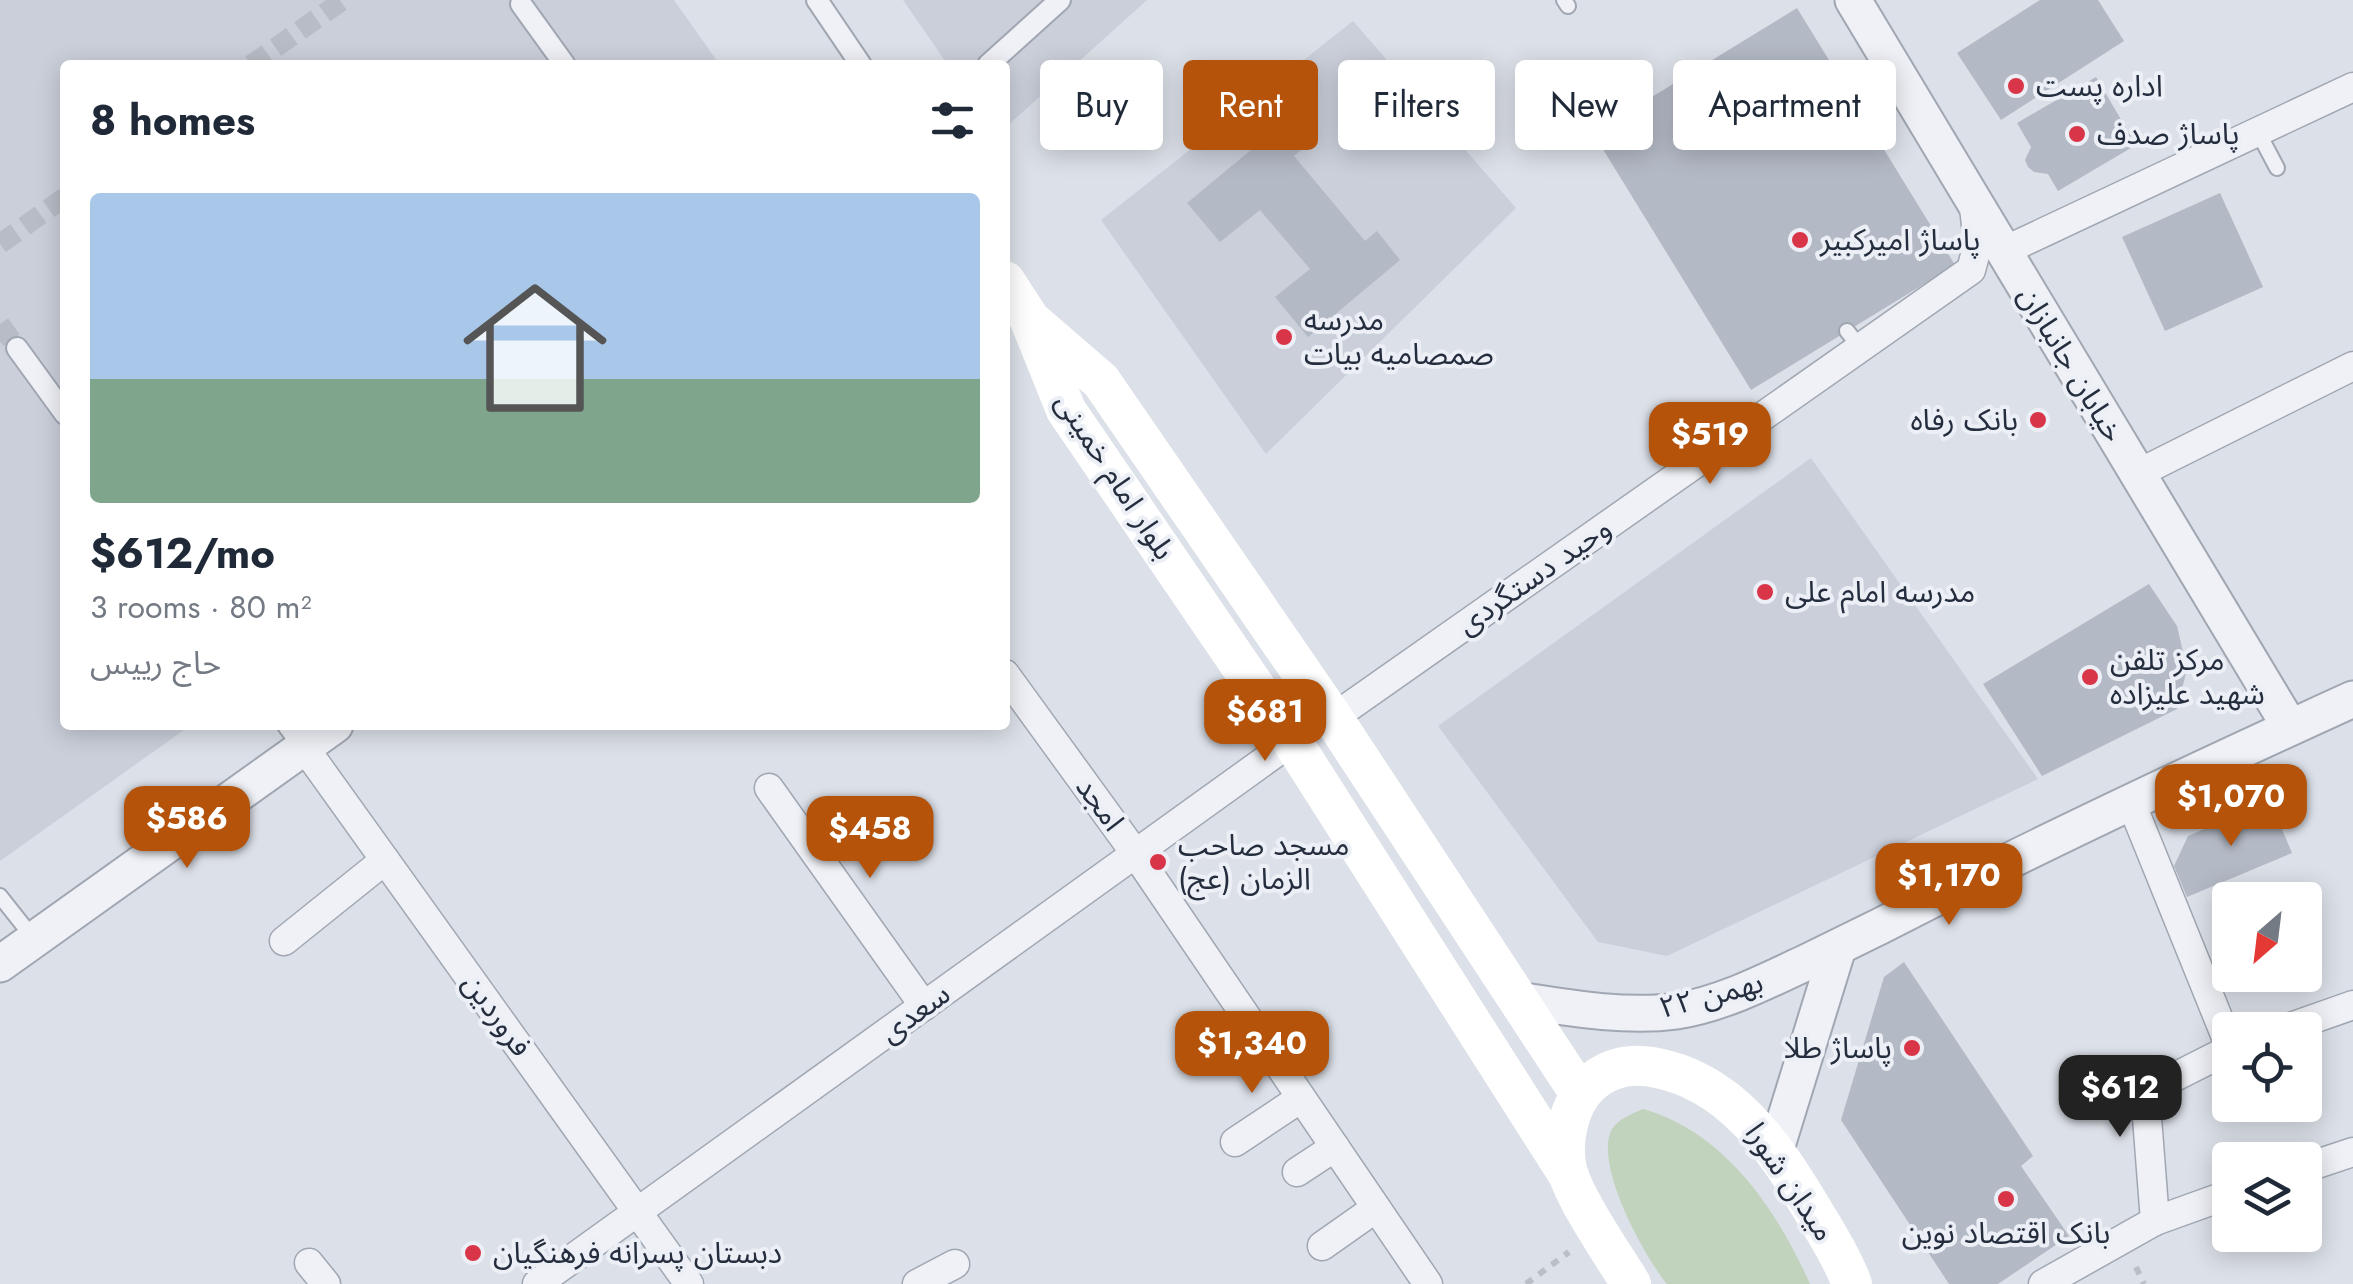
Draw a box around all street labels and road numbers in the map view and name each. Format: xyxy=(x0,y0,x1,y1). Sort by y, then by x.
street label: خیابان جانبازان xyxy=(2008,277,2135,450)
street label: بلوار امام خمینی xyxy=(1044,383,1186,569)
street label: وحید دستگردی xyxy=(1448,506,1620,645)
street label: امجد xyxy=(1066,768,1135,840)
street label: ۲۲ بهمن xyxy=(1654,960,1768,1029)
street label: فروردین xyxy=(452,964,542,1065)
street label: سعدی xyxy=(871,972,959,1053)
street label: میدان شورا xyxy=(1735,1114,1846,1250)

